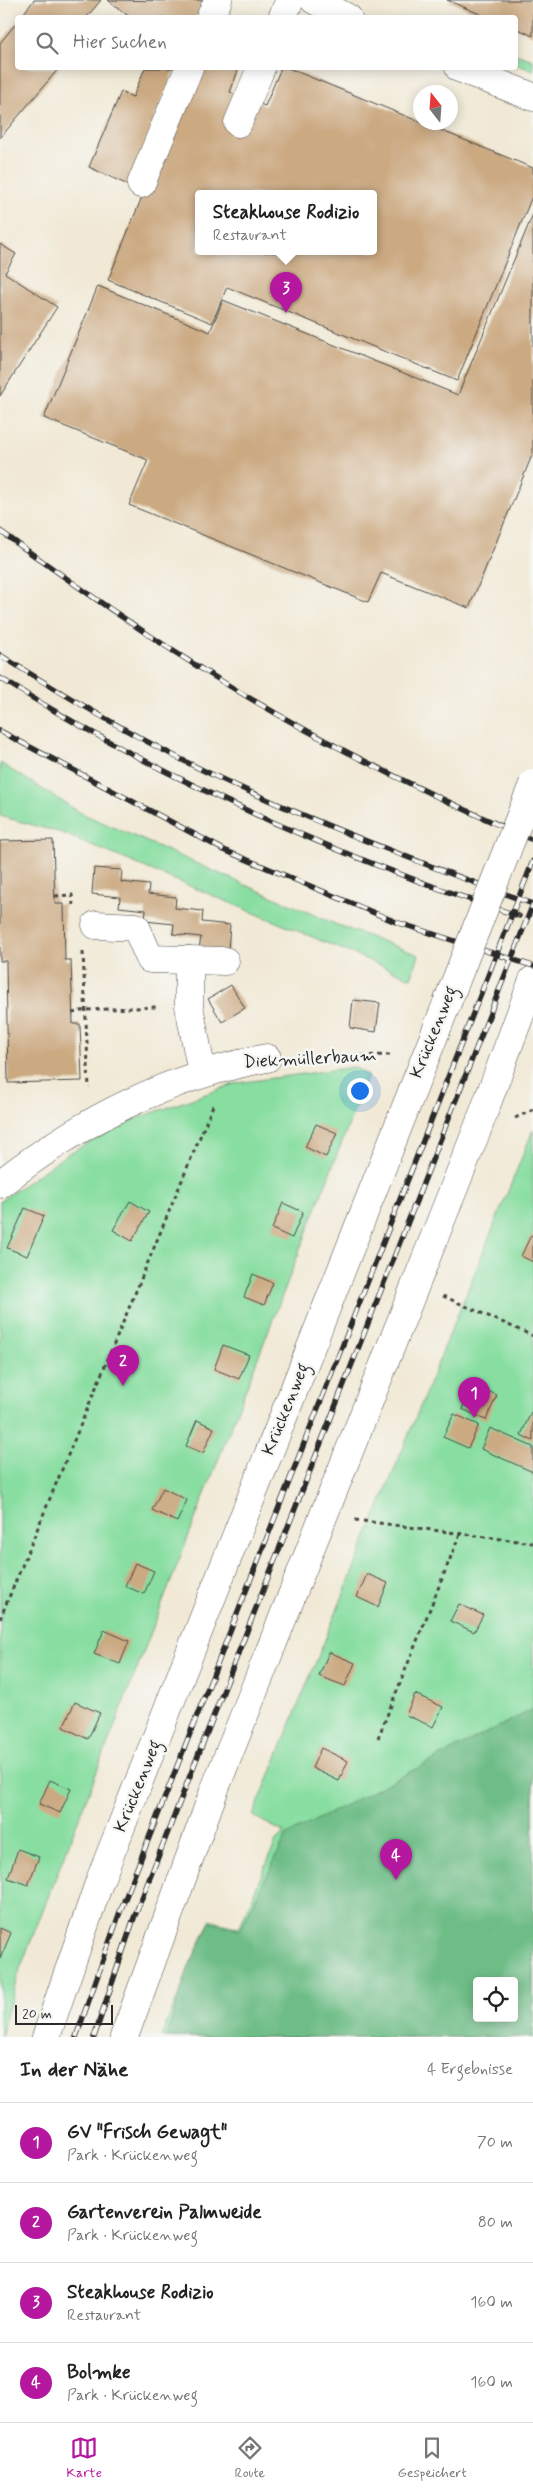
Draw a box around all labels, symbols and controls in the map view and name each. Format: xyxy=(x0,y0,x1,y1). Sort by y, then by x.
search box xyxy=(15,15,518,70)
icon: search xyxy=(33,29,61,57)
text: Hier suchen xyxy=(73,30,167,55)
north arrow xyxy=(413,85,458,130)
popup xyxy=(195,190,377,255)
text: Steakhouse Rodizio xyxy=(213,200,359,225)
text: Restaurant xyxy=(213,225,287,246)
pin: 3 xyxy=(270,272,302,313)
street label: Krückenweg xyxy=(405,982,465,1083)
street label: Diekmüllerbaum xyxy=(243,1044,377,1074)
your location xyxy=(347,1078,373,1104)
pin: 2 xyxy=(107,1345,139,1386)
street label: Krückenweg xyxy=(257,1359,317,1460)
pin: 1 xyxy=(458,1377,490,1418)
street label: Krückenweg xyxy=(109,1736,169,1837)
pin: 4 xyxy=(380,1839,412,1880)
map controls xyxy=(473,1977,518,2022)
button: locate xyxy=(473,1977,518,2022)
scale bar xyxy=(15,2002,112,2025)
text: 20 m xyxy=(22,2005,52,2023)
text: In der Nähe xyxy=(20,2056,128,2084)
text: 4 Ergebnisse xyxy=(427,2059,513,2080)
text: GV "Frisch Gewagt" xyxy=(67,2120,227,2145)
text: 1 xyxy=(32,2132,40,2153)
text: 70 m xyxy=(477,2132,513,2153)
text: Park · Krückenweg xyxy=(67,2145,198,2166)
text: Gartenverein Palmweide xyxy=(67,2200,262,2225)
text: 2 xyxy=(32,2212,40,2233)
text: 80 m xyxy=(478,2212,513,2233)
text: Park · Krückenweg xyxy=(67,2225,198,2246)
text: Steakhouse Rodizio xyxy=(67,2280,214,2305)
text: 3 xyxy=(32,2292,40,2313)
text: 160 m xyxy=(470,2292,513,2313)
text: Restaurant xyxy=(67,2305,141,2326)
text: Bolmke xyxy=(67,2360,131,2385)
text: 4 xyxy=(31,2372,41,2393)
text: 160 m xyxy=(470,2372,513,2393)
text: Park · Krückenweg xyxy=(67,2385,198,2406)
tab: Karte xyxy=(66,2434,102,2482)
tab: Route xyxy=(234,2434,265,2482)
tab: Gespeichert xyxy=(397,2434,467,2482)

